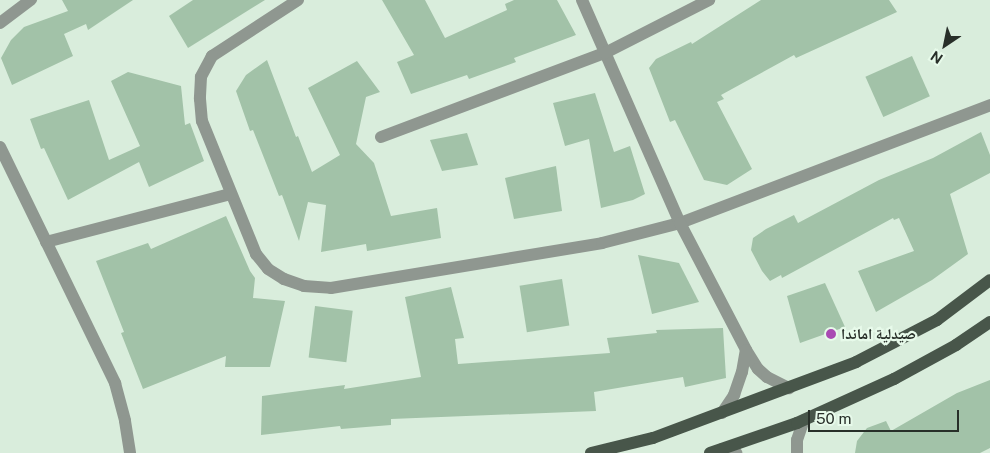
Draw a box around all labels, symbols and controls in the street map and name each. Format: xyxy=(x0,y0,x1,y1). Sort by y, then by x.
north arrow xyxy=(920,20,970,70)
text: N xyxy=(928,48,946,67)
place label: صيدلية اماندا xyxy=(841,325,916,343)
marker: صيدلية اماندا xyxy=(825,328,837,340)
scale bar xyxy=(810,400,961,432)
text: 50 m xyxy=(816,410,851,427)

